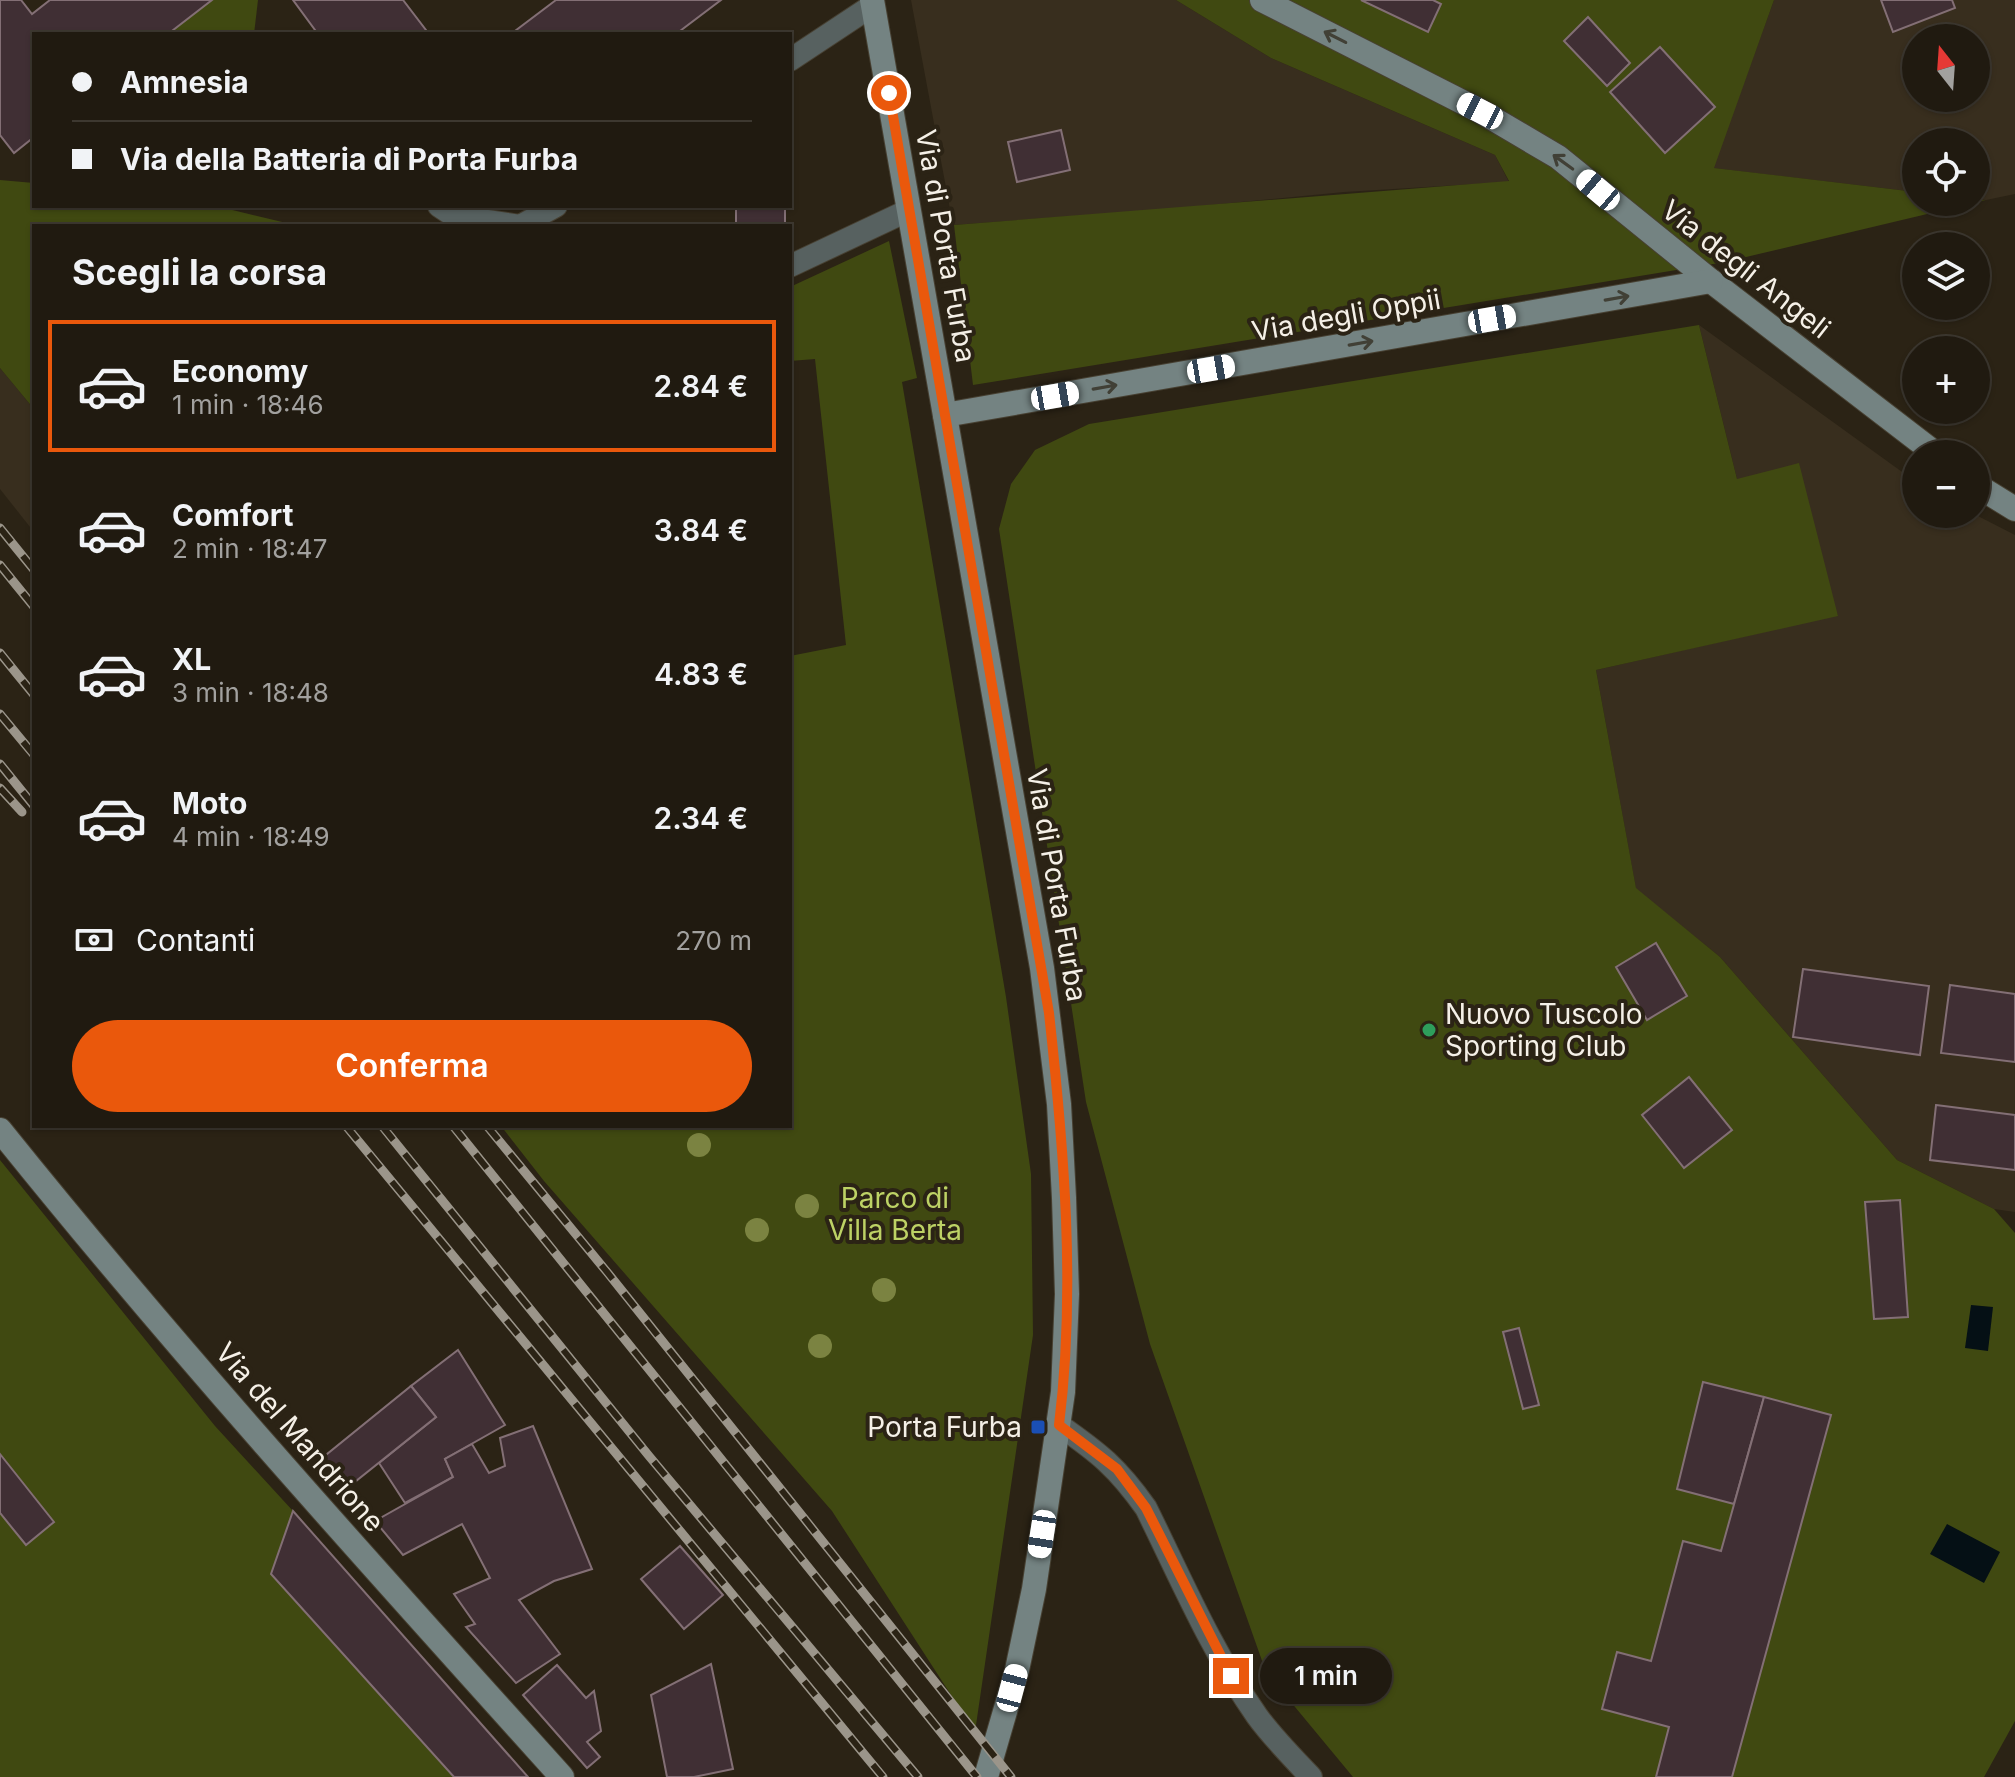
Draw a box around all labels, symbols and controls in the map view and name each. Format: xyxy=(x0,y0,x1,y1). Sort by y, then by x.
north arrow xyxy=(1902,24,1990,112)
map controls xyxy=(1902,24,1990,528)
one-way arrow xyxy=(1324,29,1347,45)
text: Amnesia xyxy=(120,64,249,100)
route start xyxy=(871,75,907,111)
car xyxy=(1453,89,1507,133)
street label: Via di Porta Furba xyxy=(909,127,983,365)
button: locate xyxy=(1902,128,1990,216)
text: Via della Batteria di Porta Furba xyxy=(120,141,578,177)
one-way arrow xyxy=(1553,153,1574,170)
car xyxy=(1572,165,1624,215)
street label: Via degli Angeli xyxy=(1655,193,1837,345)
button: layers xyxy=(1902,232,1990,320)
text: Scegli la corsa xyxy=(72,250,327,294)
street label: Via degli Oppii xyxy=(1249,282,1443,348)
one-way arrow xyxy=(1604,289,1629,304)
car xyxy=(1466,303,1518,335)
one-way arrow xyxy=(1347,334,1373,349)
button: + xyxy=(1902,336,1990,424)
icon: car xyxy=(76,350,148,422)
text: Economy xyxy=(172,353,308,389)
car xyxy=(1185,353,1237,385)
text: 2.84 € xyxy=(653,368,748,404)
one-way arrow xyxy=(1091,379,1117,394)
car xyxy=(1029,380,1081,412)
text: 1 min · 18:46 xyxy=(172,389,324,420)
button: − xyxy=(1902,440,1990,528)
icon: car xyxy=(76,494,148,566)
text: Comfort xyxy=(172,497,293,533)
text: 3.84 € xyxy=(654,512,748,548)
text: 2 min · 18:47 xyxy=(172,533,327,564)
icon: car xyxy=(76,638,148,710)
text: XL xyxy=(172,641,211,677)
text: 4.83 € xyxy=(654,656,748,692)
text: 3 min · 18:48 xyxy=(172,677,329,708)
street label: Via di Porta Furba xyxy=(1020,766,1094,1004)
icon: car xyxy=(76,782,148,854)
text: Moto xyxy=(172,785,247,821)
text: 2.34 € xyxy=(653,800,748,836)
text: 4 min · 18:49 xyxy=(172,821,330,852)
icon: cash xyxy=(72,918,116,962)
text: Contanti xyxy=(136,922,255,958)
text: 270 m xyxy=(675,925,752,956)
place label: Nuovo Tuscolo Sporting Club xyxy=(1445,997,1642,1063)
button: Conferma xyxy=(72,1020,752,1112)
marker: Nuovo Tuscolo Sporting Club xyxy=(1420,1021,1438,1039)
park label: Parco di Villa Berta xyxy=(828,1181,962,1247)
street label: Via del Mandrione xyxy=(208,1335,392,1539)
place label: Porta Furba xyxy=(867,1410,1022,1444)
marker: Porta Furba xyxy=(1029,1418,1047,1436)
car xyxy=(1026,1508,1058,1560)
callout: 1 min xyxy=(1259,1648,1391,1704)
route end xyxy=(1213,1658,1249,1694)
text: 1 min xyxy=(1294,1660,1358,1691)
car xyxy=(994,1662,1030,1714)

